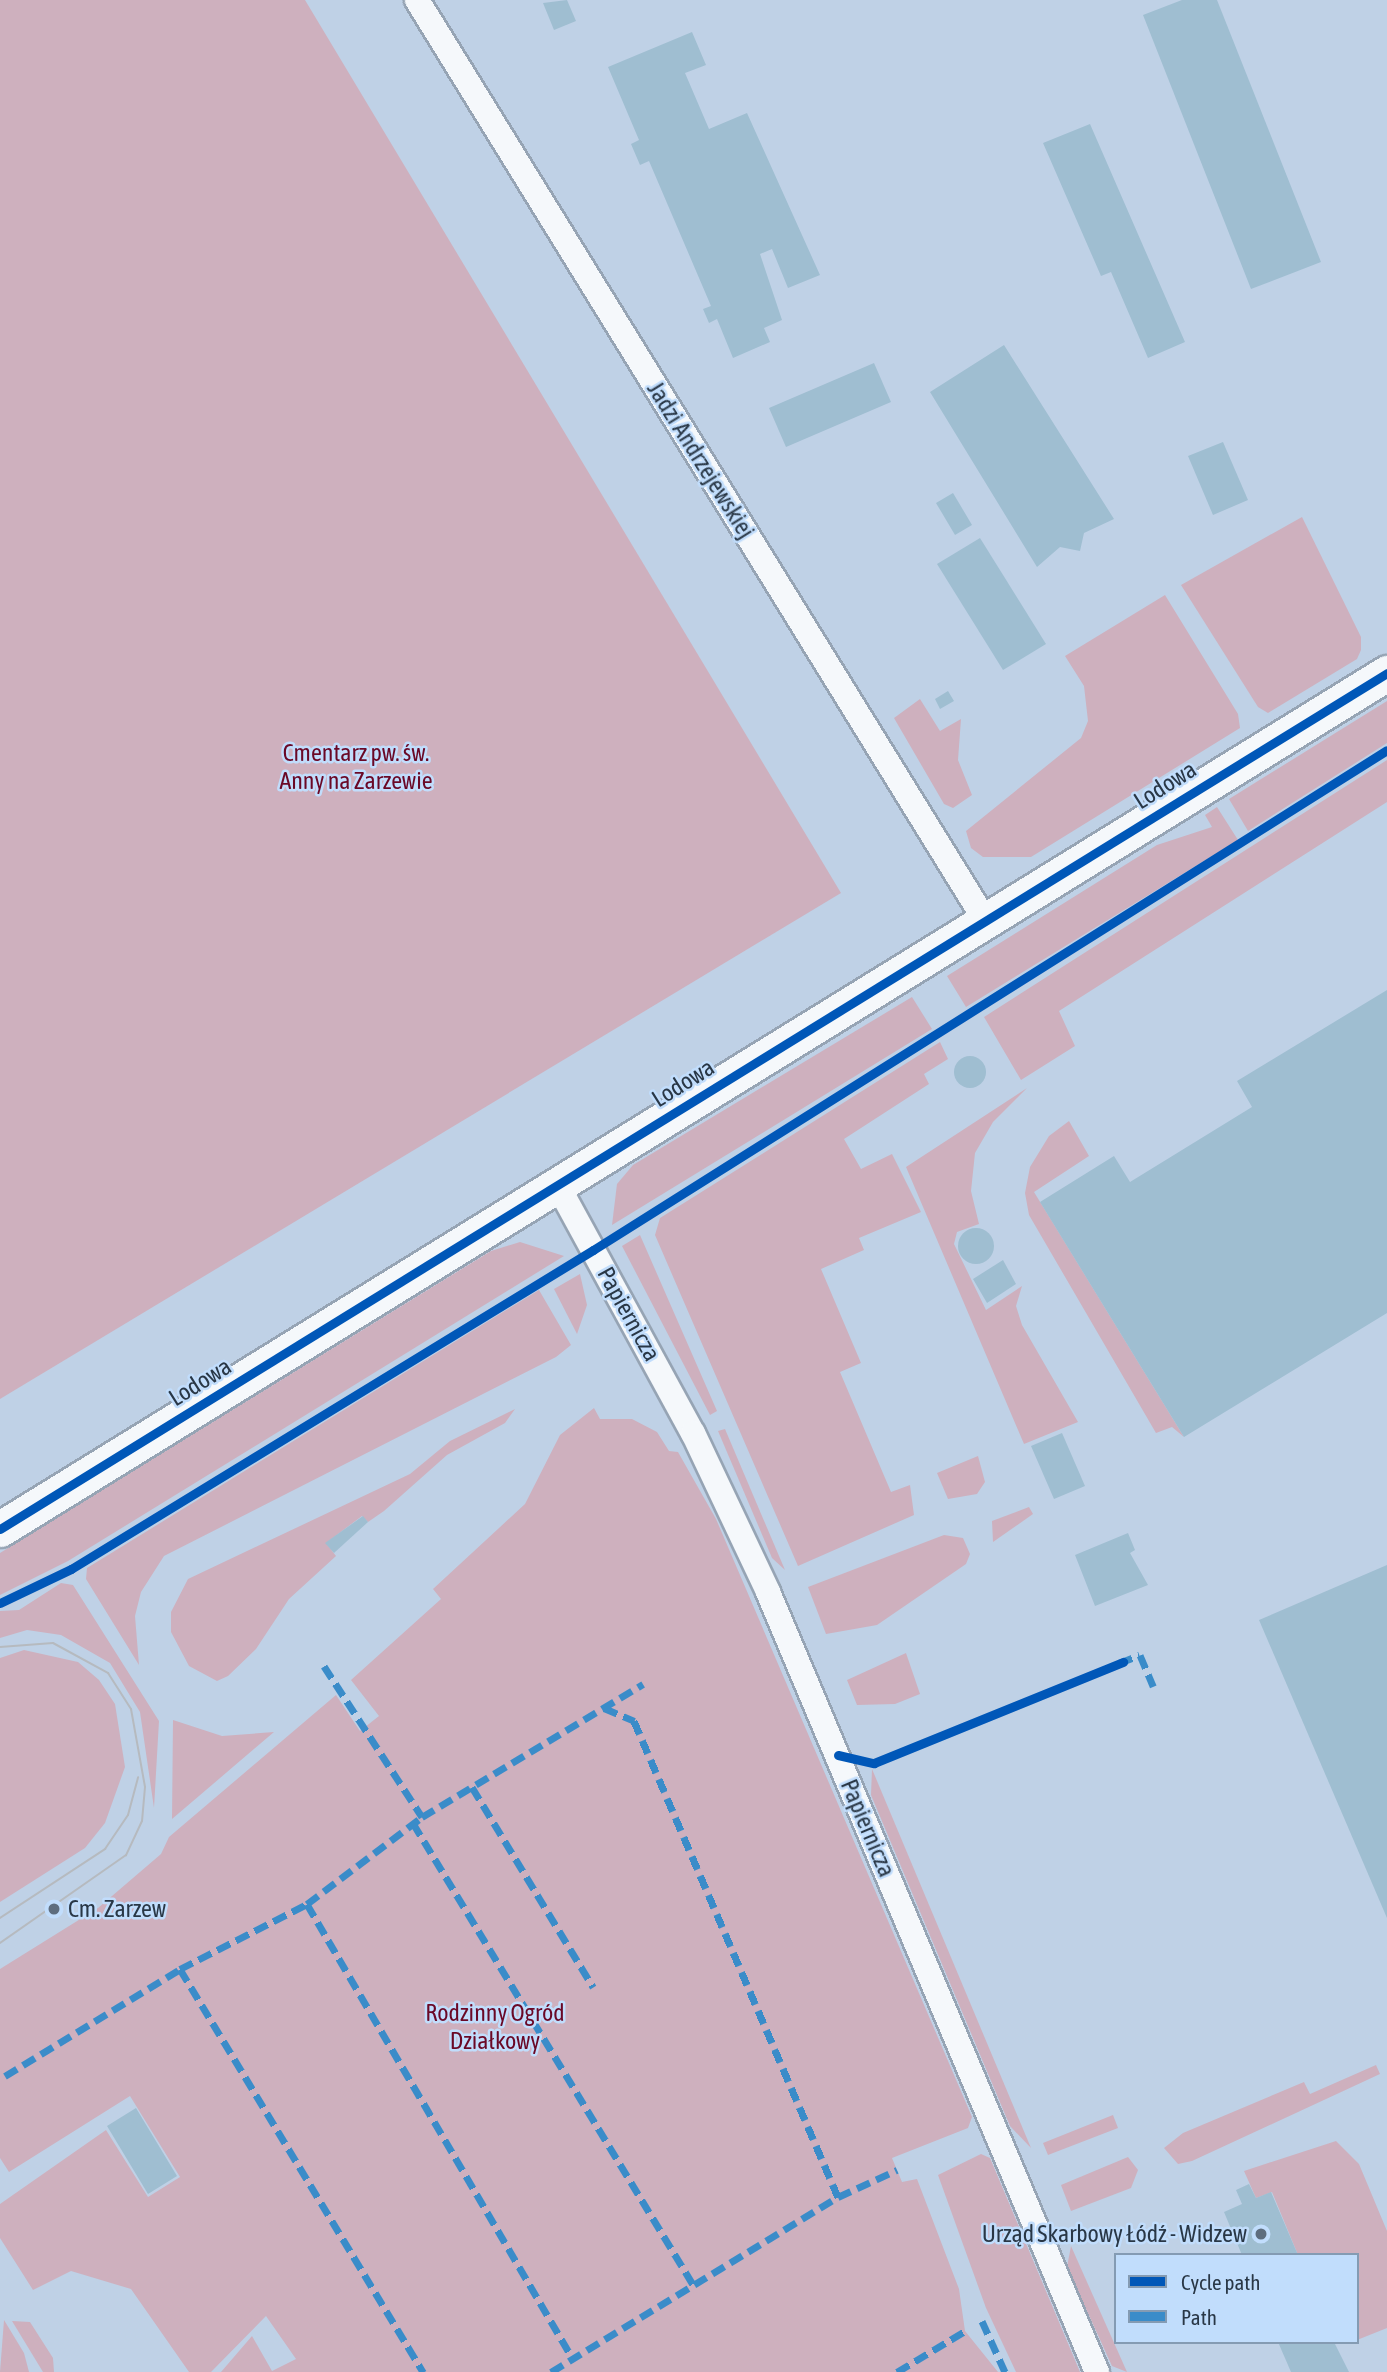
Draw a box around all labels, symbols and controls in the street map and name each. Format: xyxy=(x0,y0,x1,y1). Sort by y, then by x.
street label: Jadzi Andrzejewskiej xyxy=(641,376,761,544)
park label: Cmentarz pw. św. Anny na Zarzewie xyxy=(279,739,433,795)
street label: Lodowa xyxy=(1128,755,1202,815)
street label: Lodowa xyxy=(646,1053,720,1113)
street label: Papiernicza xyxy=(591,1262,667,1366)
street label: Lodowa xyxy=(163,1352,237,1412)
street label: Papiernicza xyxy=(835,1775,901,1881)
place label: Cm. Zarzew xyxy=(68,1895,166,1923)
marker: Cm. Zarzew xyxy=(46,1901,62,1917)
park label: Rodzinny Ogród Działkowy xyxy=(425,1999,565,2055)
place label: Urząd Skarbowy Łódź - Widzew xyxy=(982,2220,1247,2248)
marker: Urząd Skarbowy Łódź - Widzew xyxy=(1253,2226,1269,2242)
legend xyxy=(1114,2253,1359,2344)
text: Cycle path xyxy=(1181,2270,1260,2294)
text: Path xyxy=(1181,2305,1217,2329)

